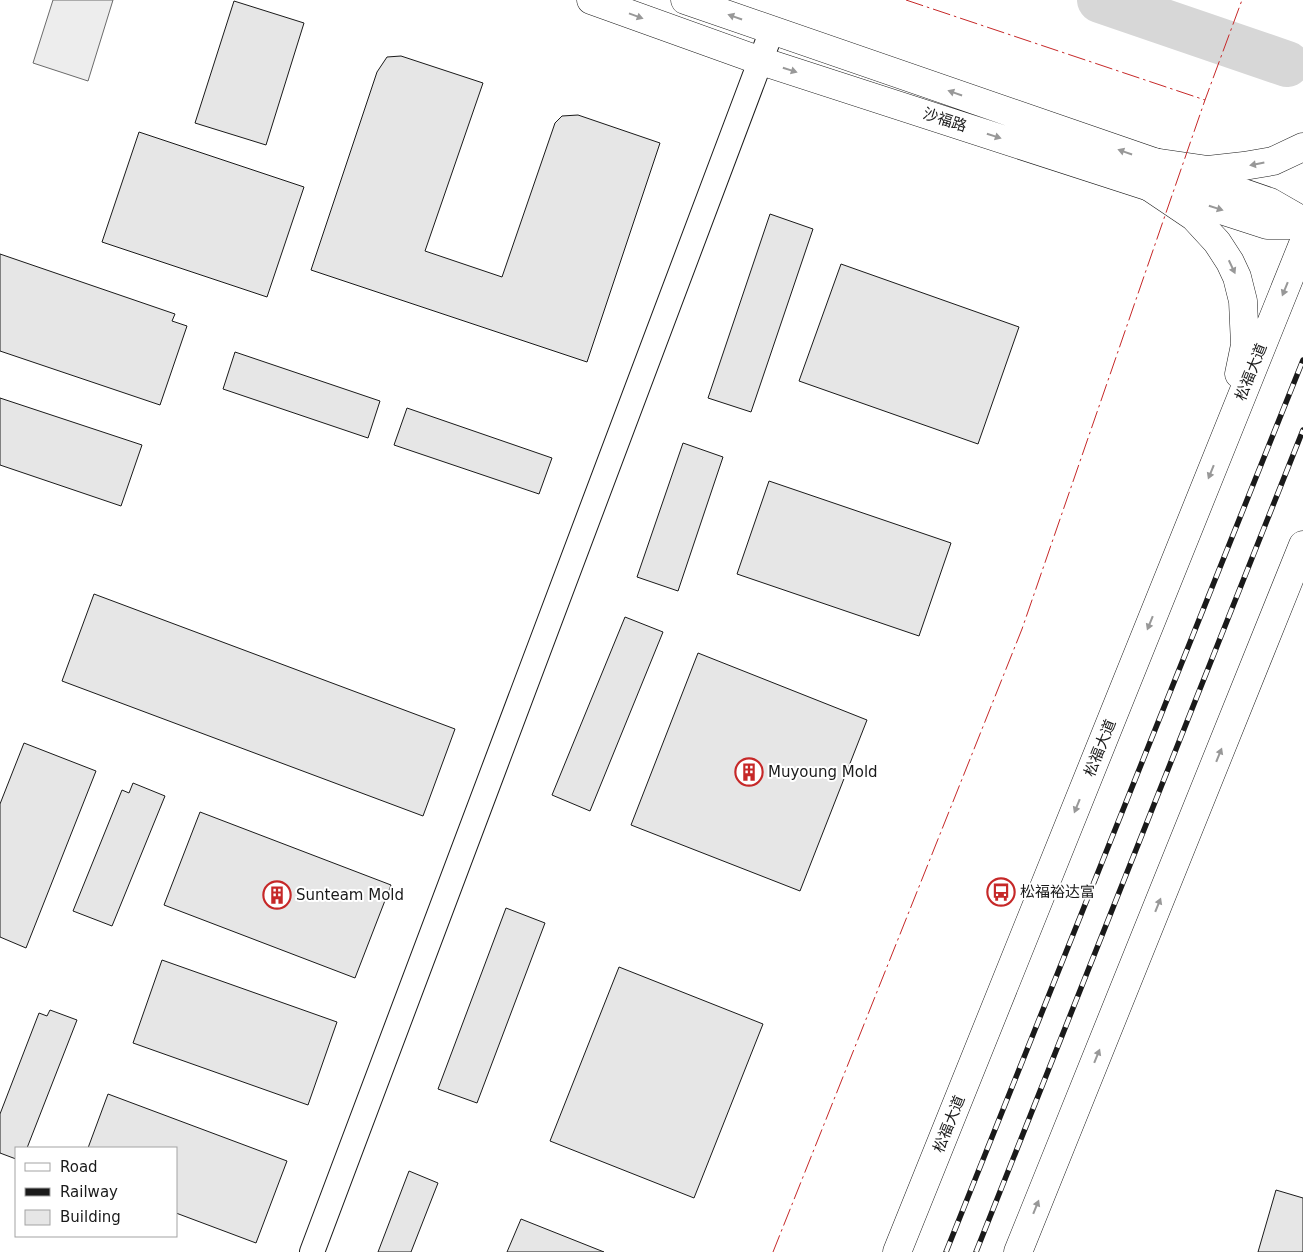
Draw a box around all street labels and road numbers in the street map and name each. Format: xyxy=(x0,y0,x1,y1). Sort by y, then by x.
street label: 沙福路 xyxy=(921,104,969,136)
street label: 松福大道 xyxy=(1231,341,1271,403)
street label: 松福大道 xyxy=(1080,717,1120,779)
street label: 松福大道 xyxy=(929,1093,969,1155)

